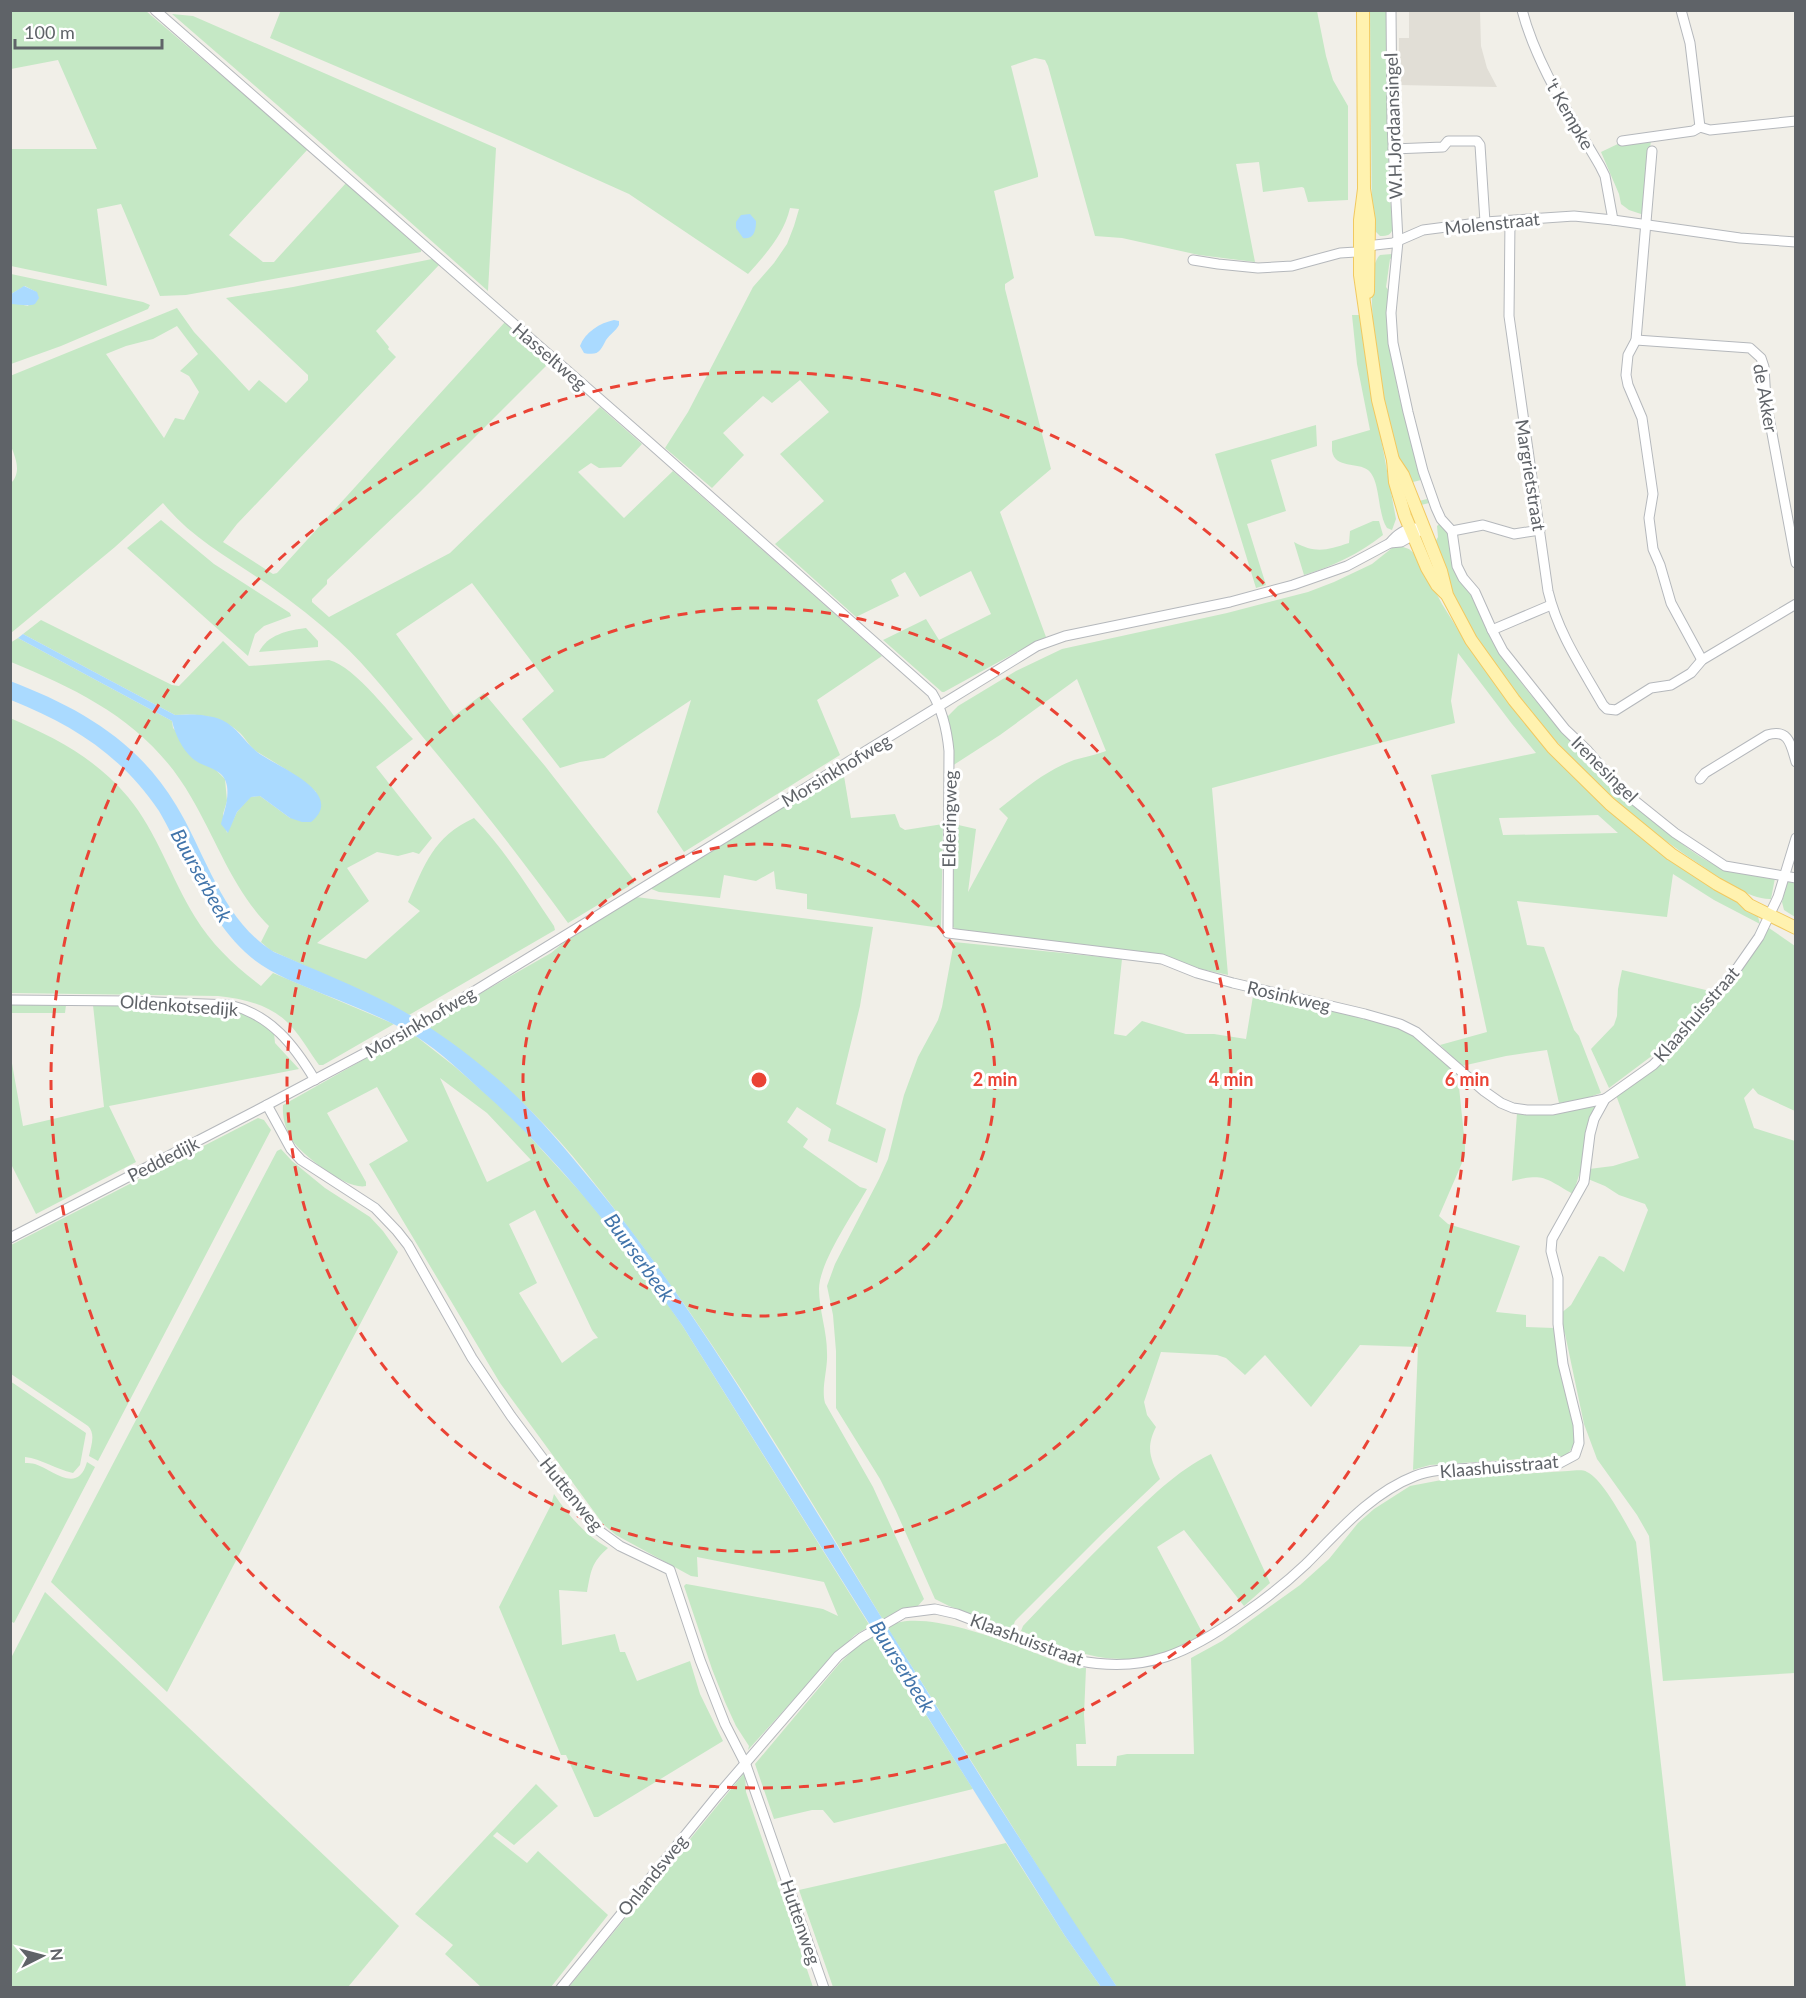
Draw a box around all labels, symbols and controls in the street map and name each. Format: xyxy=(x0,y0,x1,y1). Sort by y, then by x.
scale bar xyxy=(15,12,162,50)
text: 100 m xyxy=(24,21,75,43)
street label: W.H.Jordaansingel xyxy=(1379,52,1407,200)
street label: 't Kempke xyxy=(1541,75,1599,153)
street label: Molenstraat xyxy=(1443,207,1541,239)
street label: Hasseltweg xyxy=(508,318,592,394)
street label: de Akker xyxy=(1749,362,1783,435)
street label: Margrietstraat xyxy=(1511,418,1551,533)
street label: Morsinkhofweg xyxy=(777,729,895,811)
street label: Irenesingel xyxy=(1567,731,1643,807)
street label: Elderingweg xyxy=(937,770,961,868)
water label: Buurserbeek xyxy=(166,824,238,926)
street label: Klaashuisstraat xyxy=(1649,961,1744,1066)
street label: Rosinkweg xyxy=(1245,976,1333,1016)
street label: Morsinkhofweg xyxy=(361,982,479,1062)
street label: Oldenkotsedijk xyxy=(119,990,240,1020)
text: 2 min xyxy=(973,1068,1017,1090)
text: 4 min xyxy=(1209,1068,1253,1090)
text: 6 min xyxy=(1445,1068,1489,1090)
centre of rings xyxy=(749,1070,769,1090)
street label: Peddedijk xyxy=(124,1131,203,1186)
water label: Buurserbeek xyxy=(600,1208,680,1306)
street label: Klaashuisstraat xyxy=(1439,1450,1560,1482)
street label: Huttenweg xyxy=(536,1453,608,1535)
street label: Klaashuisstraat xyxy=(967,1608,1087,1670)
water label: Buurserbeek xyxy=(865,1616,941,1717)
street label: Onlandsweg xyxy=(613,1830,691,1920)
street label: Huttenweg xyxy=(776,1877,826,1967)
north arrow xyxy=(12,1926,72,1986)
text: N xyxy=(47,1947,68,1962)

